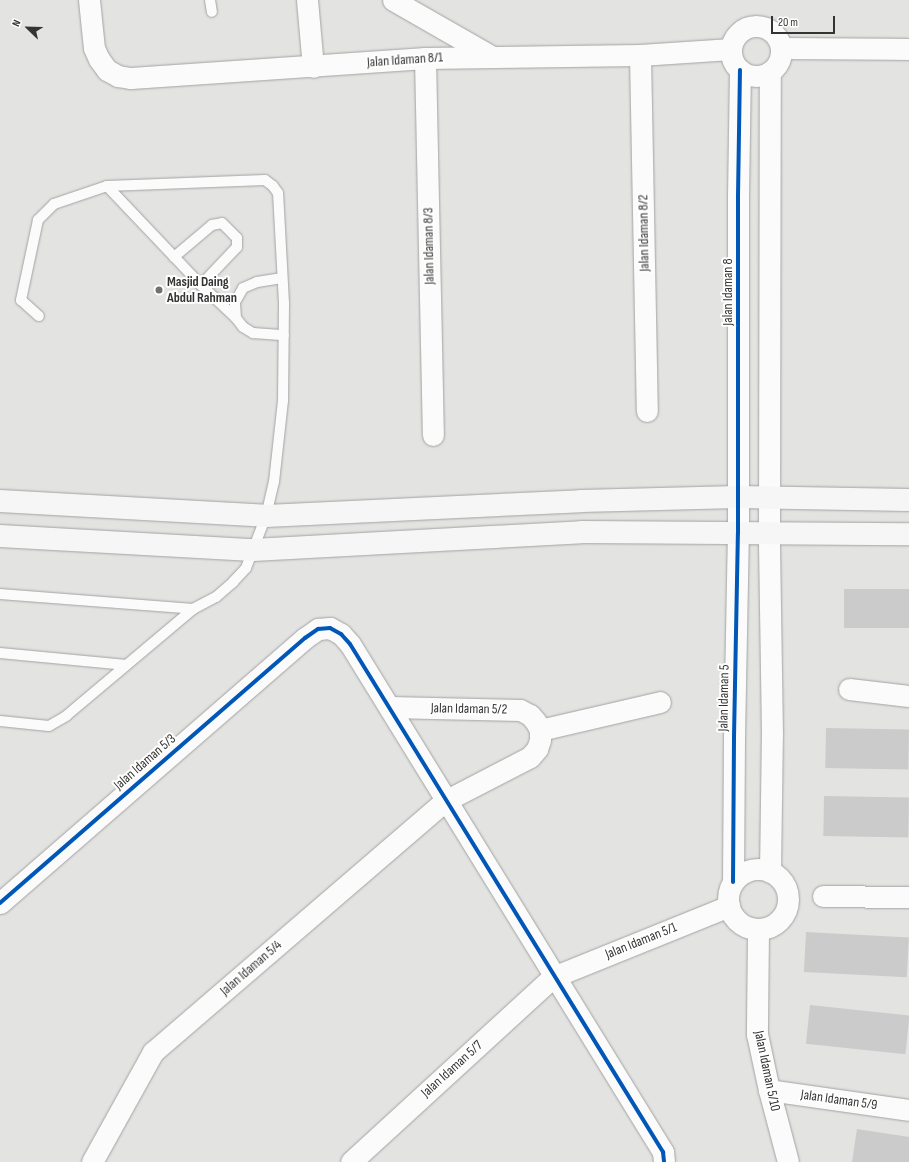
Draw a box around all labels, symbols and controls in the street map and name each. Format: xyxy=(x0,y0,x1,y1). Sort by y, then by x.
north arrow xyxy=(8,8,48,48)
scale bar xyxy=(773,8,837,34)
text: 20 m xyxy=(778,15,798,30)
text: N xyxy=(9,18,24,28)
street label: Jalan Idaman 8/1 xyxy=(366,49,444,71)
street label: Jalan Idaman 8/2 xyxy=(635,194,653,272)
street label: Jalan Idaman 8/3 xyxy=(420,207,438,285)
street label: Jalan Idaman 8 xyxy=(720,258,736,326)
place label: Masjid Daing Abdul Rahman xyxy=(167,274,237,306)
marker: Masjid Daing Abdul Rahman xyxy=(154,285,164,295)
street label: Jalan Idaman 5 xyxy=(715,664,733,732)
street label: Jalan Idaman 5/2 xyxy=(431,700,507,718)
street label: Jalan Idaman 5/3 xyxy=(111,731,179,793)
street label: Jalan Idaman 5/1 xyxy=(603,919,679,963)
street label: Jalan Idaman 5/4 xyxy=(217,937,285,999)
street label: Jalan Idaman 5/10 xyxy=(750,1029,784,1113)
street label: Jalan Idaman 5/7 xyxy=(418,1037,486,1101)
street label: Jalan Idaman 5/9 xyxy=(800,1086,878,1114)

